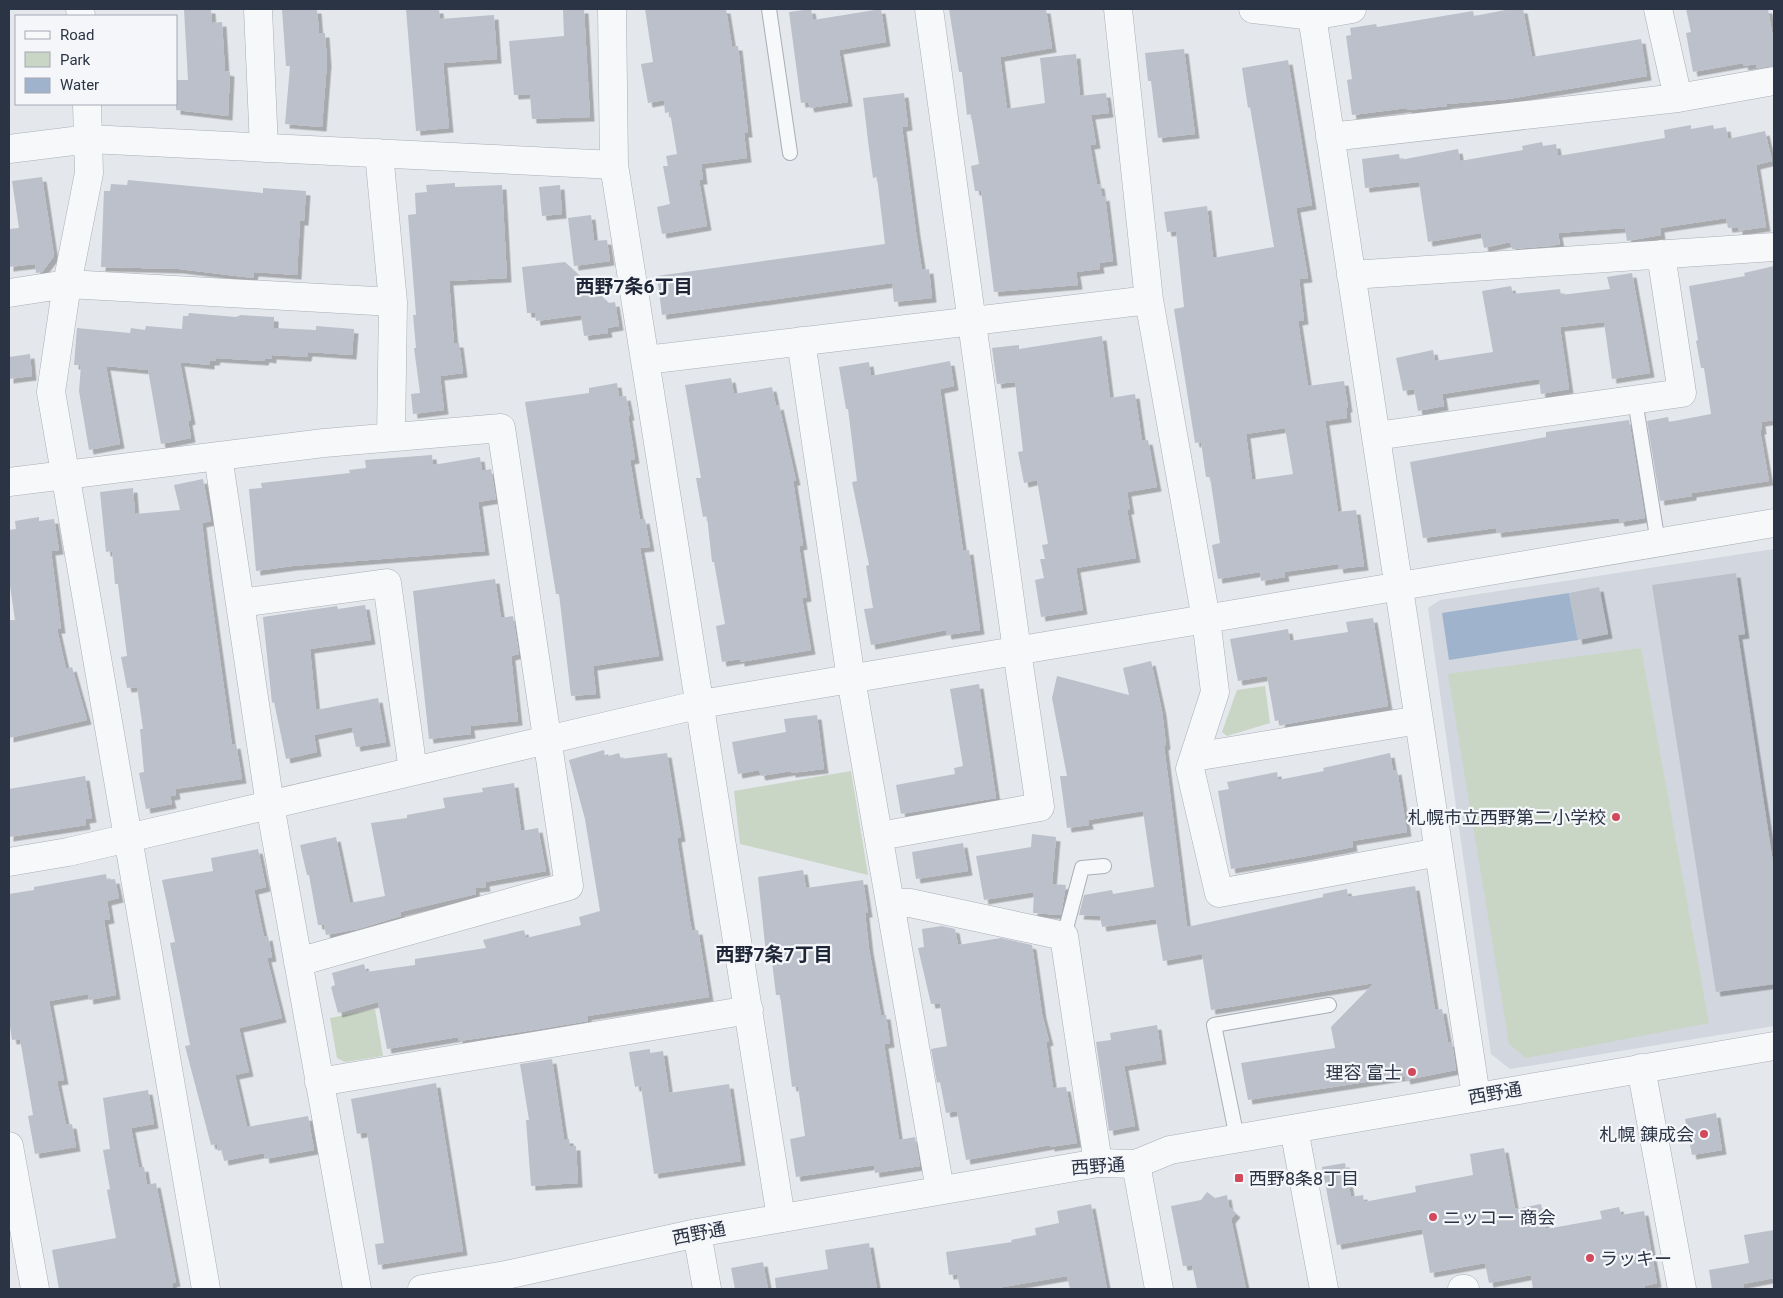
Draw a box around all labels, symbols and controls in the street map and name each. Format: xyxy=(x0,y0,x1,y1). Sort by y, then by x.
legend xyxy=(15,15,178,105)
text: Road xyxy=(60,26,94,44)
text: Park xyxy=(60,51,91,69)
text: Water xyxy=(60,76,99,94)
district label: 西野7条6丁目 xyxy=(576,275,692,298)
place label: 札幌市立西野第二小学校 xyxy=(1408,807,1606,828)
marker: 札幌市立西野第二小学校 xyxy=(1610,811,1622,823)
district label: 西野7条7丁目 xyxy=(716,943,832,966)
place label: 理容 富士 xyxy=(1326,1062,1402,1083)
marker: 理容 富士 xyxy=(1406,1066,1418,1078)
street label: 西野通 xyxy=(1467,1078,1523,1108)
place label: 札幌 錬成会 xyxy=(1600,1124,1694,1145)
marker: 札幌 錬成会 xyxy=(1698,1128,1710,1140)
street label: 西野通 xyxy=(1070,1154,1126,1178)
place label: 西野8条8丁目 xyxy=(1249,1168,1359,1189)
marker: 西野8条8丁目 xyxy=(1233,1172,1245,1184)
place label: ニッコー 商会 xyxy=(1443,1207,1555,1228)
marker: ニッコー 商会 xyxy=(1427,1211,1439,1223)
street label: 西野通 xyxy=(670,1218,728,1248)
place label: ラッキー xyxy=(1600,1248,1672,1269)
marker: ラッキー xyxy=(1584,1252,1596,1264)

